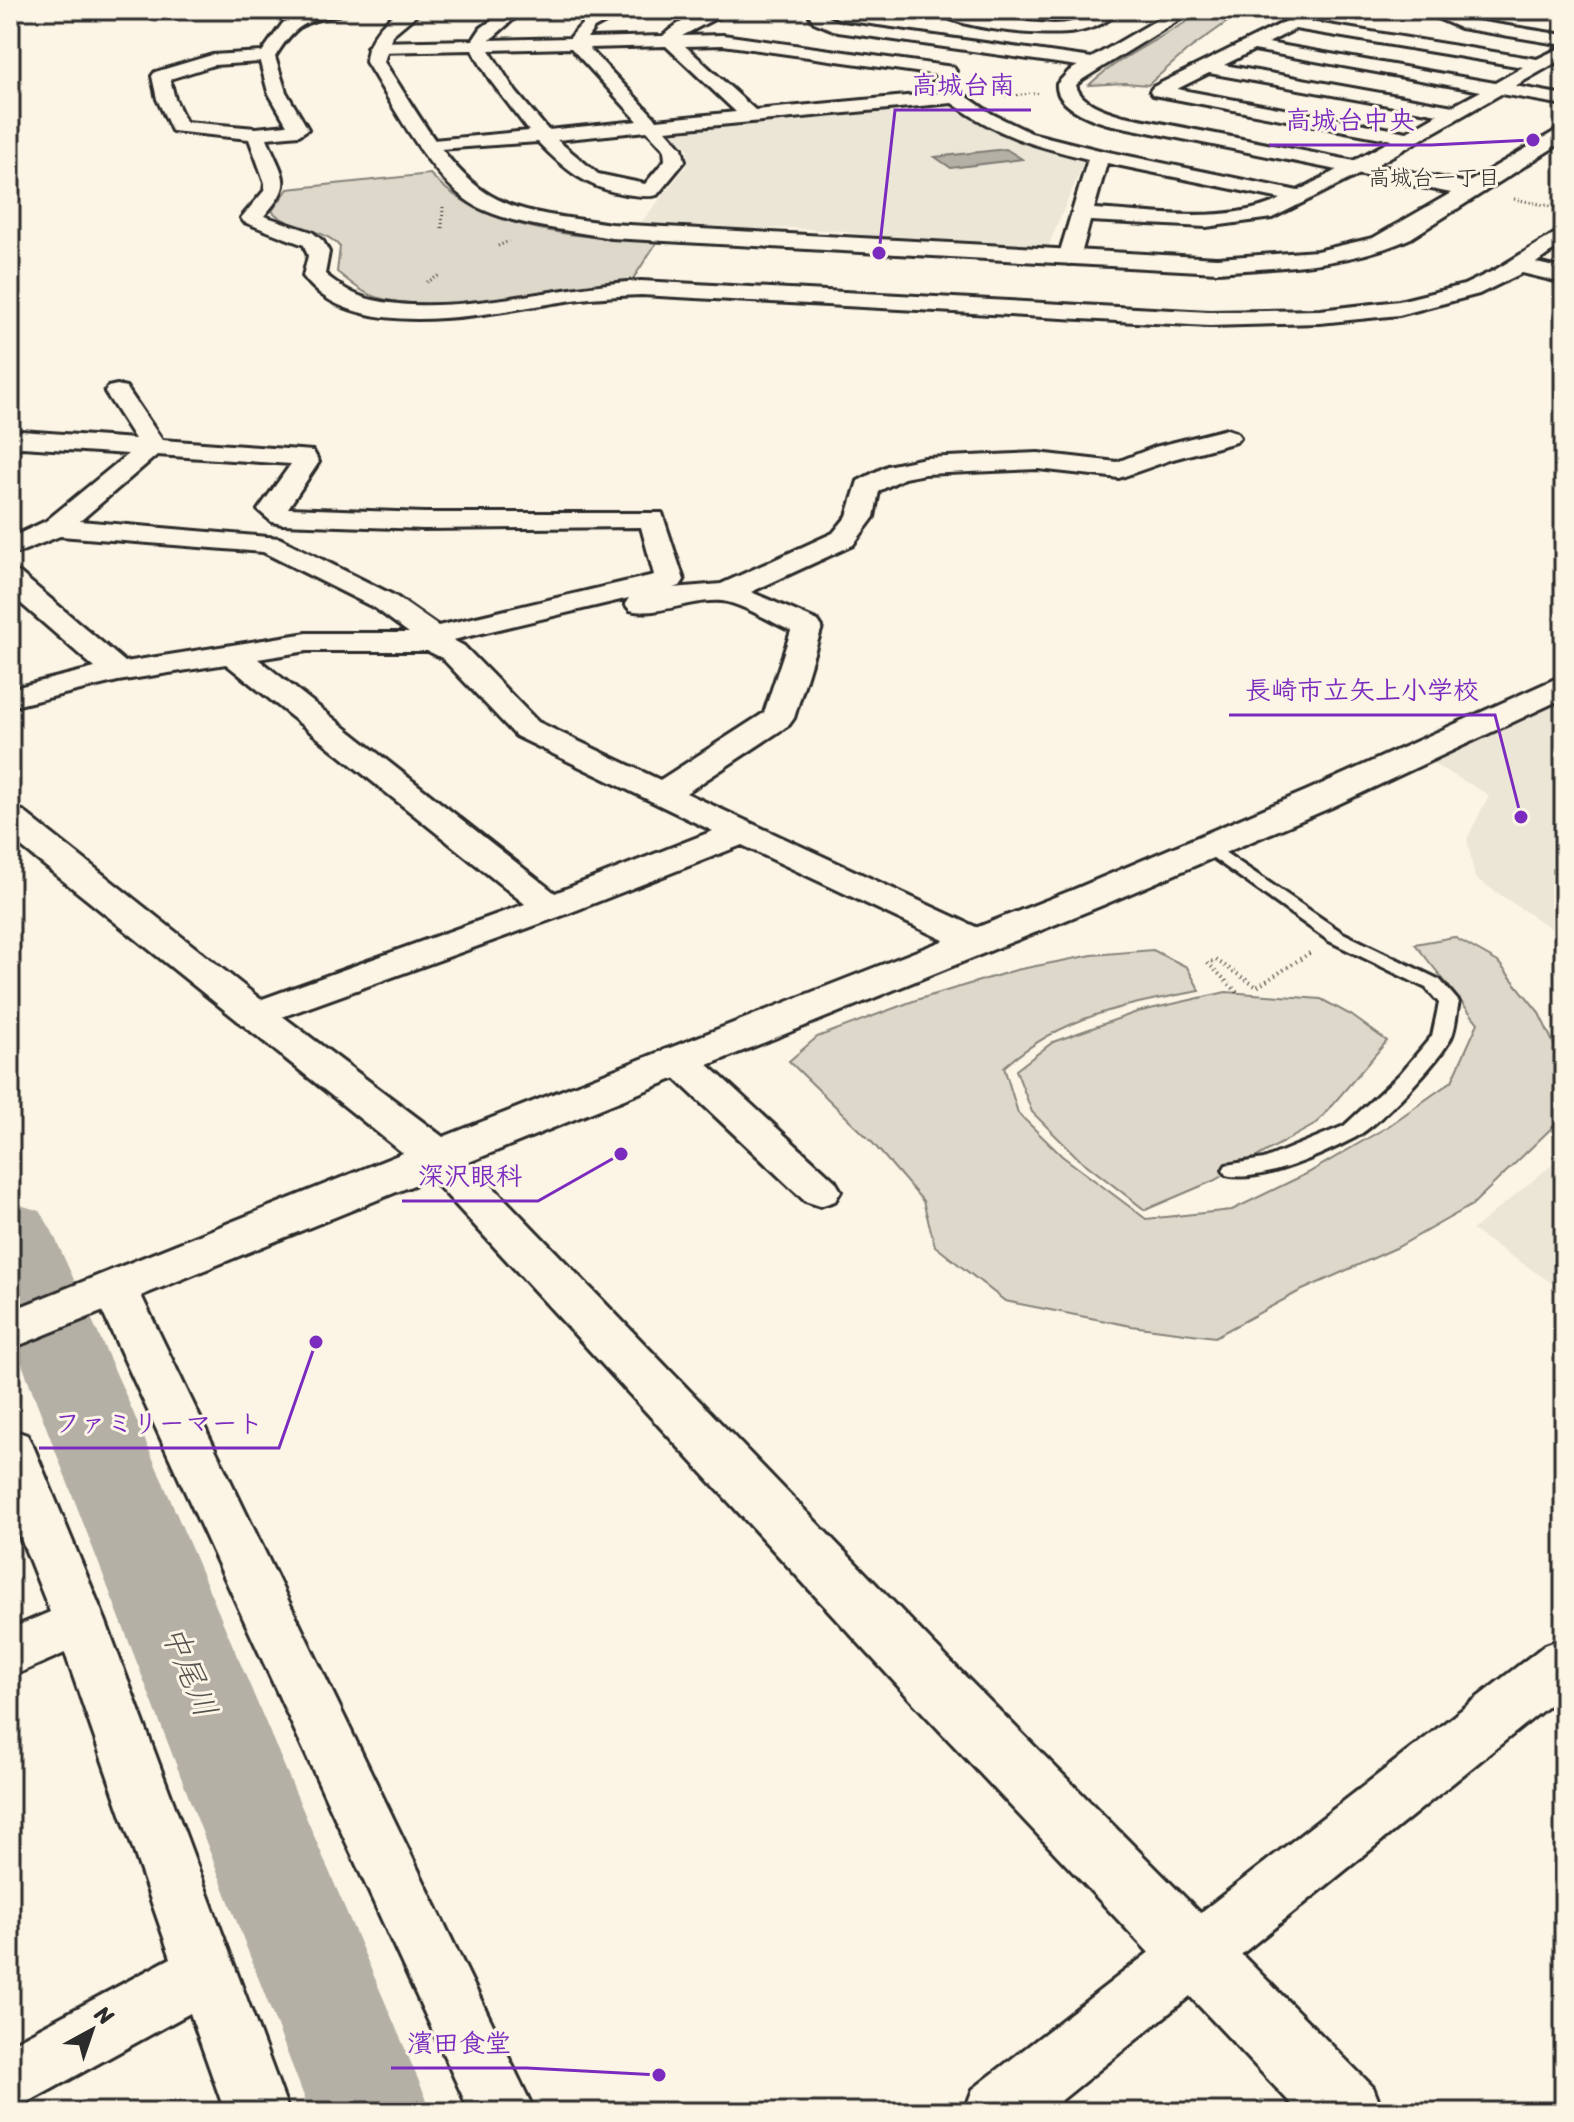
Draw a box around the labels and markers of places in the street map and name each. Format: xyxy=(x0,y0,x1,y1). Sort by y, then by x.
callout: 高城台南 xyxy=(895,60,1031,110)
callout: 高城台中央 xyxy=(1269,95,1431,145)
callout: 長崎市立矢上小学校 xyxy=(1229,665,1495,715)
callout: 深沢眼科 xyxy=(402,1151,538,1201)
callout: ファミリーマート xyxy=(39,1398,279,1448)
callout: 濱田食堂 xyxy=(391,2018,527,2068)

